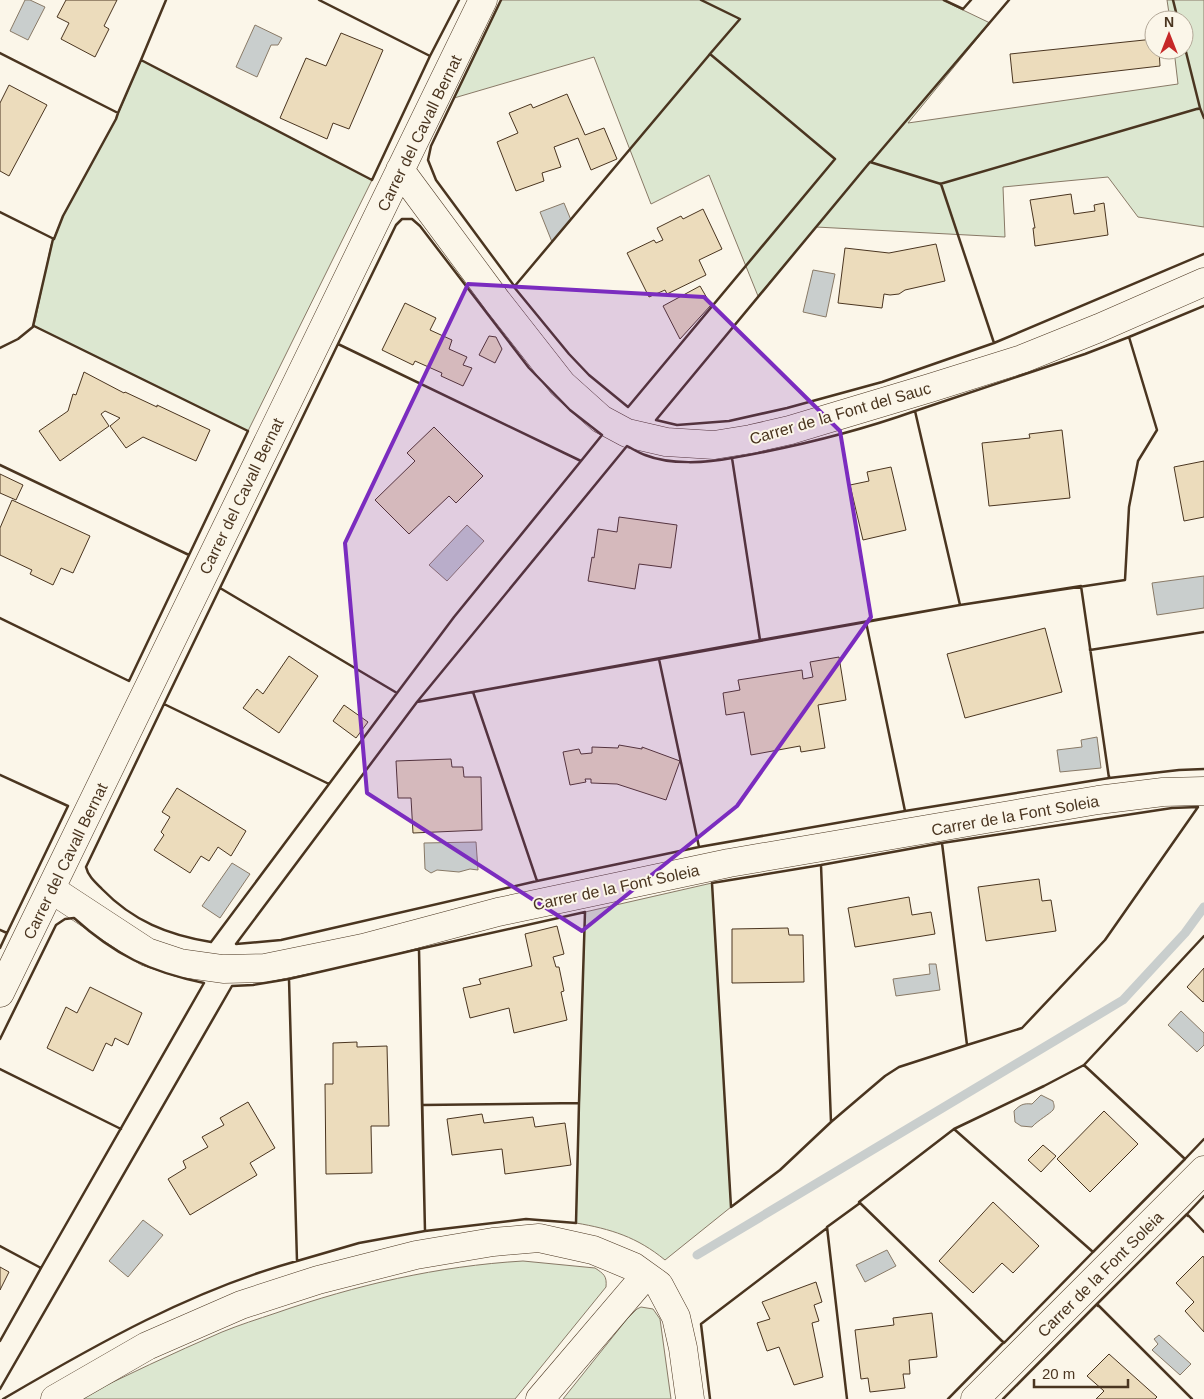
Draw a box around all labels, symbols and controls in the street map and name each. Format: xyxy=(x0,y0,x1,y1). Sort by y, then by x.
north arrow xyxy=(1144,10,1194,60)
text: N xyxy=(1164,14,1174,30)
street label: Carrer del Cavall Bernat xyxy=(374,52,465,214)
street label: Carrer de la Font del Sauc xyxy=(748,379,933,448)
street label: Carrer del Cavall Bernat xyxy=(196,415,287,577)
street label: Carrer del Cavall Bernat xyxy=(20,780,111,942)
street label: Carrer de la Font Soleia xyxy=(930,792,1100,839)
street label: Carrer de la Font Soleia xyxy=(531,861,701,913)
street label: Carrer de la Font Soleia xyxy=(1034,1208,1166,1340)
scale bar xyxy=(1034,1356,1128,1388)
text: 20 m xyxy=(1042,1365,1075,1382)

